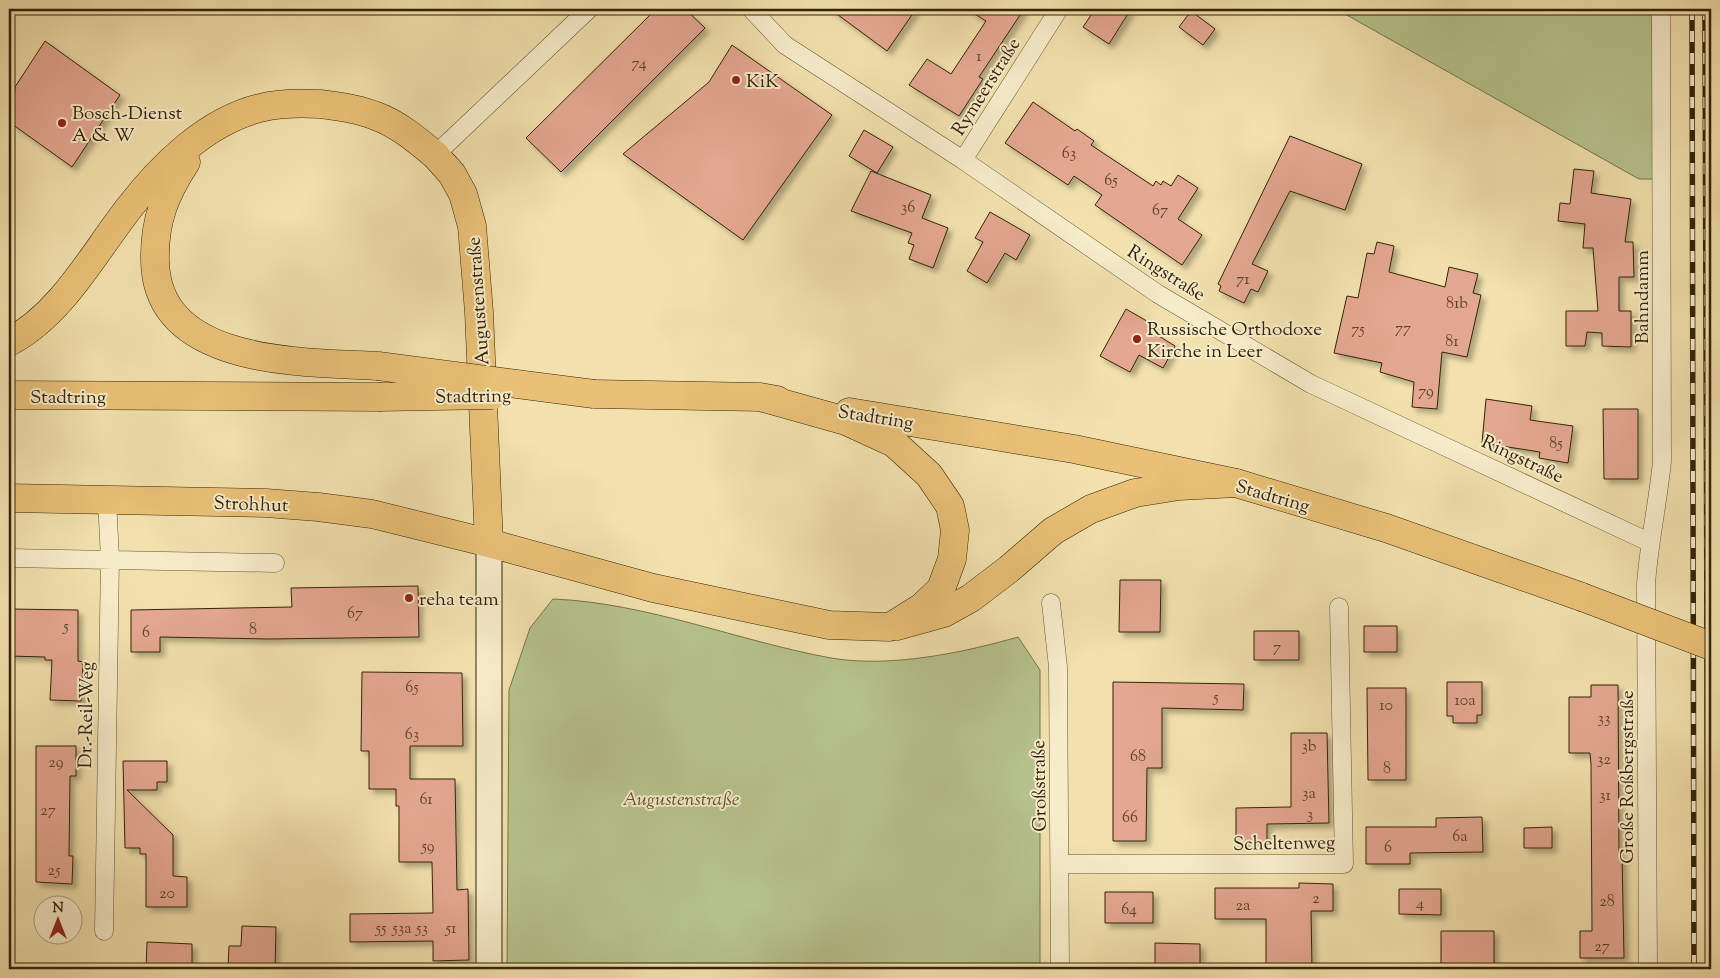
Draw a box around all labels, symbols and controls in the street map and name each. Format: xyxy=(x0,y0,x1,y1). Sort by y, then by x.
street label: Rymeerstraße xyxy=(946,33,1028,142)
house number: 1 xyxy=(976,46,982,69)
house number: 74 xyxy=(632,53,647,76)
place label: KiK xyxy=(746,69,779,96)
marker: KiK xyxy=(730,74,742,86)
place label: Bosch-Dienst A & W xyxy=(72,101,183,150)
marker: Bosch-Dienst A & W xyxy=(56,117,68,129)
house number: 63 xyxy=(1062,143,1076,166)
house number: 65 xyxy=(1104,170,1118,193)
house number: 36 xyxy=(901,197,915,220)
house number: 67 xyxy=(1152,200,1168,223)
street label: Augustenstraße xyxy=(462,236,497,366)
street label: Ringstraße xyxy=(1121,239,1210,309)
street label: Bahndamm xyxy=(1630,250,1657,344)
house number: 71 xyxy=(1236,269,1250,292)
house number: 81b xyxy=(1446,293,1468,316)
place label: Russische Orthodoxe Kirche in Leer xyxy=(1147,317,1322,366)
house number: 77 xyxy=(1395,318,1411,341)
house number: 75 xyxy=(1351,319,1365,342)
house number: 81 xyxy=(1445,331,1459,354)
marker: Russische Orthodoxe Kirche in Leer xyxy=(1131,333,1143,345)
house number: 79 xyxy=(1418,381,1434,404)
street label: Stadtring xyxy=(435,383,511,412)
street label: Stadtring xyxy=(30,385,106,412)
street label: Stadtring xyxy=(836,399,915,438)
street label: Ringstraße xyxy=(1476,429,1568,491)
house number: 85 xyxy=(1549,433,1563,456)
street label: Stadtring xyxy=(1232,474,1313,521)
street label: Strohhut xyxy=(213,491,289,520)
place label: reha team xyxy=(419,587,499,614)
marker: reha team xyxy=(403,592,415,604)
house number: 67 xyxy=(347,603,363,626)
house number: 5 xyxy=(62,616,69,639)
house number: 8 xyxy=(249,619,257,642)
house number: 6 xyxy=(142,622,150,645)
house number: 7 xyxy=(1273,637,1281,660)
street label: Dr.-Reil-Weg xyxy=(73,661,102,769)
house number: 65 xyxy=(405,677,419,700)
house number: 5 xyxy=(1212,687,1219,710)
house number: 10a xyxy=(1454,690,1476,713)
street label: Große Roßbergstraße xyxy=(1615,690,1642,864)
house number: 10 xyxy=(1379,695,1393,718)
house number: 33 xyxy=(1598,708,1610,731)
house number: 63 xyxy=(405,724,419,747)
house number: 3b xyxy=(1301,736,1317,759)
street label: Großstraße xyxy=(1026,740,1055,832)
house number: 68 xyxy=(1130,746,1146,769)
house number: 32 xyxy=(1597,749,1611,772)
house number: 29 xyxy=(48,752,64,775)
house number: 8 xyxy=(1383,758,1391,781)
house number: 3a xyxy=(1302,783,1317,806)
house number: 31 xyxy=(1599,785,1612,808)
park label: Augustenstraße xyxy=(623,787,740,814)
house number: 61 xyxy=(419,789,433,812)
house number: 27 xyxy=(40,800,56,823)
house number: 3 xyxy=(1307,804,1313,827)
house number: 66 xyxy=(1122,807,1138,830)
house number: 6a xyxy=(1452,826,1468,849)
street label: Scheltenweg xyxy=(1233,830,1336,859)
house number: 59 xyxy=(420,836,435,859)
house number: 6 xyxy=(1384,837,1392,860)
house number: 25 xyxy=(48,860,61,883)
house number: 20 xyxy=(159,883,175,906)
house number: 2 xyxy=(1312,888,1320,911)
house number: 28 xyxy=(1599,891,1615,914)
house number: 4 xyxy=(1416,893,1424,916)
house number: 2a xyxy=(1236,895,1251,918)
north arrow xyxy=(32,896,82,946)
text: N xyxy=(52,899,64,919)
house number: 64 xyxy=(1121,899,1137,922)
house number: 55 xyxy=(374,918,387,941)
house number: 53a xyxy=(391,918,412,941)
house number: 53 xyxy=(415,918,428,941)
house number: 51 xyxy=(445,918,457,941)
house number: 27 xyxy=(1594,936,1610,959)

